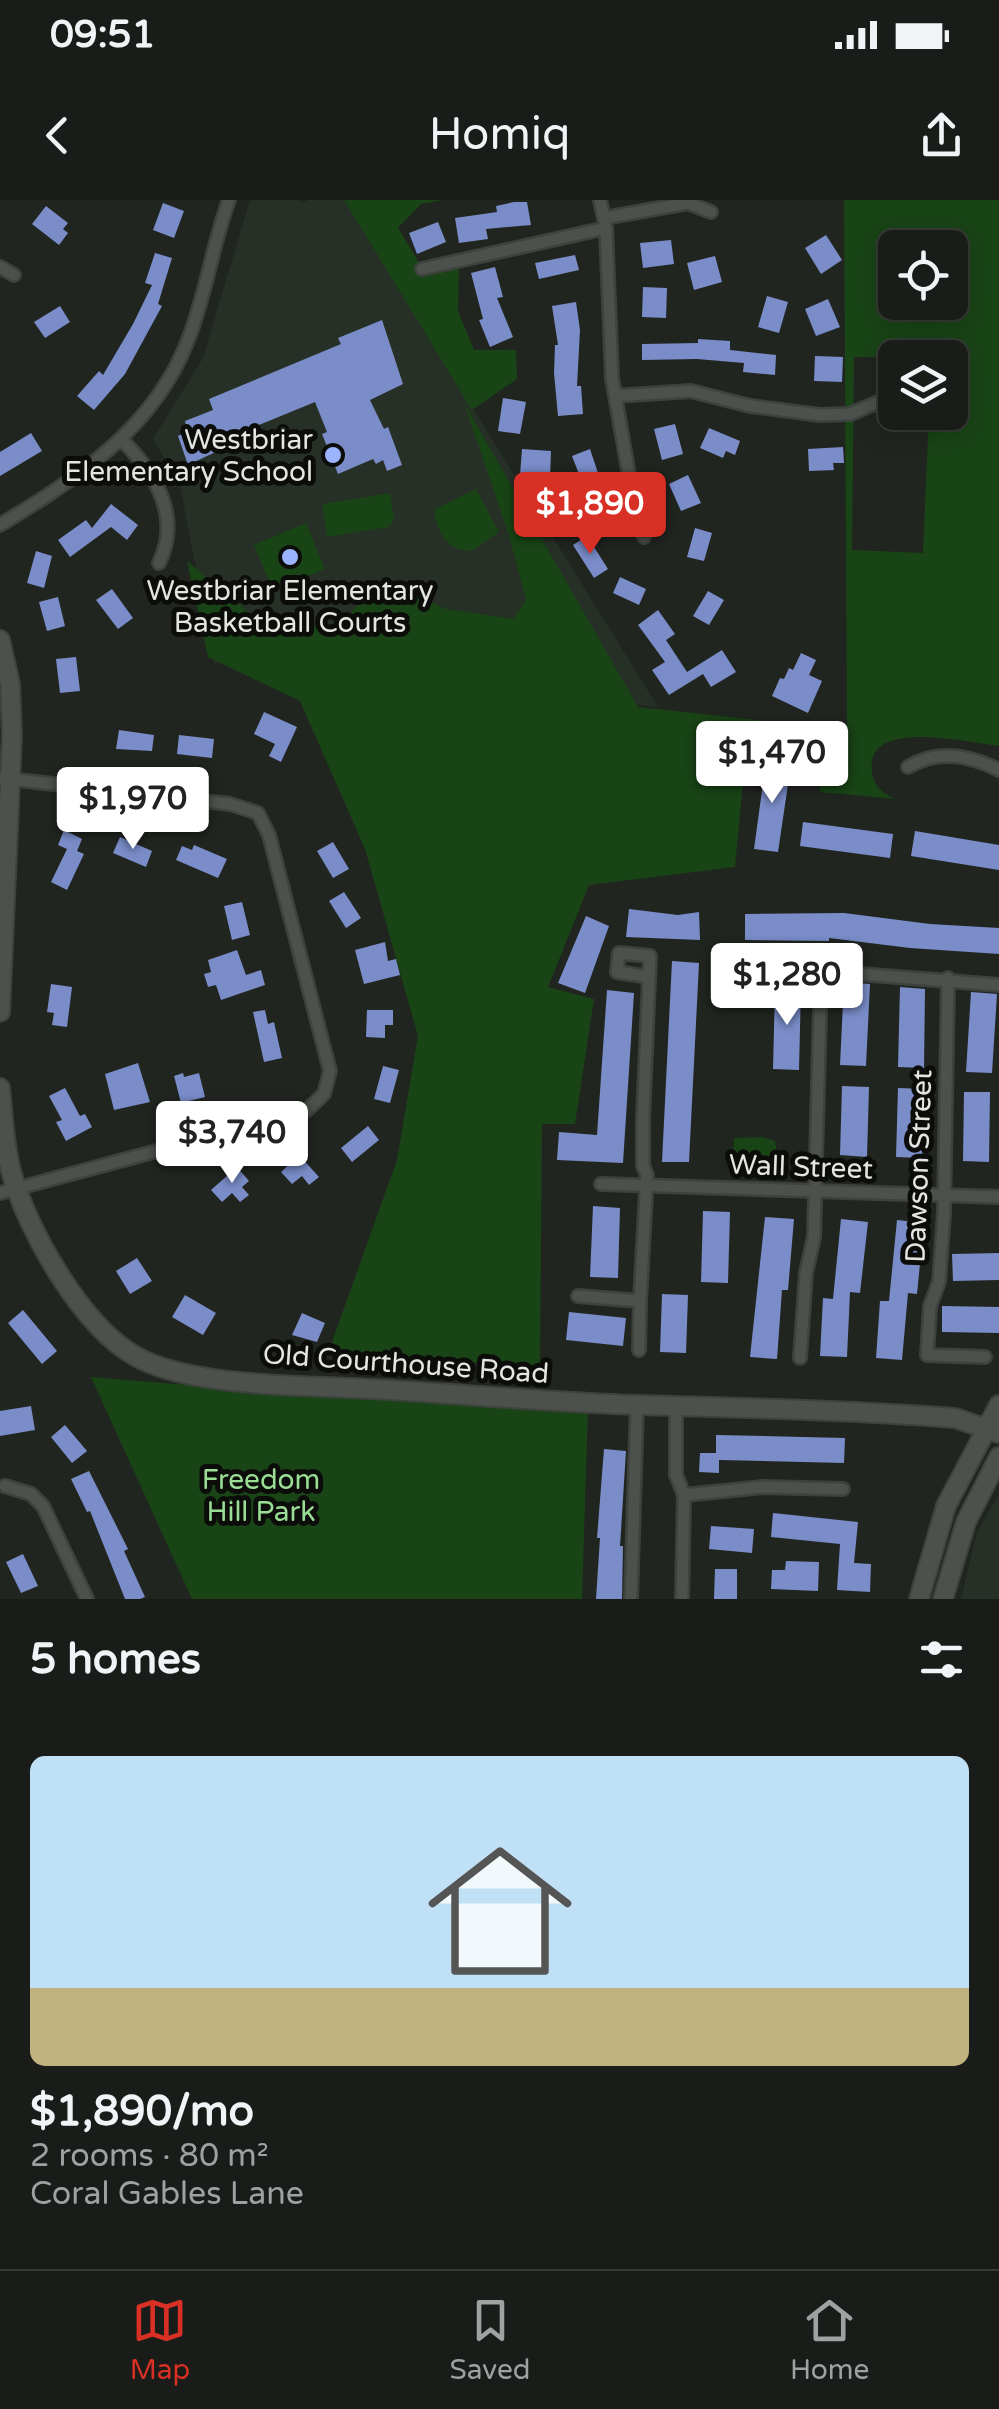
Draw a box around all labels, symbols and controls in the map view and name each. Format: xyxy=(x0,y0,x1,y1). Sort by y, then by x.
text: 09:51 xyxy=(50,12,155,58)
icon: back xyxy=(30,108,85,163)
text: Homiq xyxy=(429,108,570,162)
icon: share xyxy=(914,108,969,163)
map controls xyxy=(878,230,968,430)
button: locate xyxy=(878,230,968,320)
button: layers xyxy=(878,340,968,430)
place label: Westbriar Elementary School xyxy=(64,423,313,489)
marker: Westbriar Elementary School xyxy=(322,444,344,466)
pin: $1,890 xyxy=(509,472,671,557)
text: $1,890 xyxy=(536,485,644,523)
marker: Westbriar Elementary Basketball Courts xyxy=(279,546,301,568)
place label: Westbriar Elementary Basketball Courts xyxy=(146,574,434,640)
pin: $1,470 xyxy=(691,721,853,806)
text: $1,470 xyxy=(718,734,826,772)
pin: $1,970 xyxy=(52,767,214,852)
text: $1,970 xyxy=(79,780,187,818)
pin: $1,280 xyxy=(706,943,868,1028)
text: $1,280 xyxy=(733,956,841,994)
street label: Dawson Street xyxy=(899,1069,939,1263)
pin: $3,740 xyxy=(151,1101,313,1186)
text: $3,740 xyxy=(178,1114,286,1152)
street label: Wall Street xyxy=(728,1147,874,1187)
street label: Old Courthouse Road xyxy=(262,1337,550,1391)
park label: Freedom Hill Park xyxy=(202,1463,320,1529)
icon: filters xyxy=(914,1632,969,1687)
text: 5 homes xyxy=(30,1634,201,1685)
icon: home xyxy=(410,1821,590,2001)
text: $1,890/mo xyxy=(30,2086,254,2137)
text: 2 rooms · 80 m² xyxy=(30,2137,269,2175)
text: Coral Gables Lane xyxy=(30,2175,304,2213)
tab: Map xyxy=(130,2293,190,2387)
tab: Saved xyxy=(450,2293,531,2387)
tab: Home xyxy=(790,2293,869,2387)

